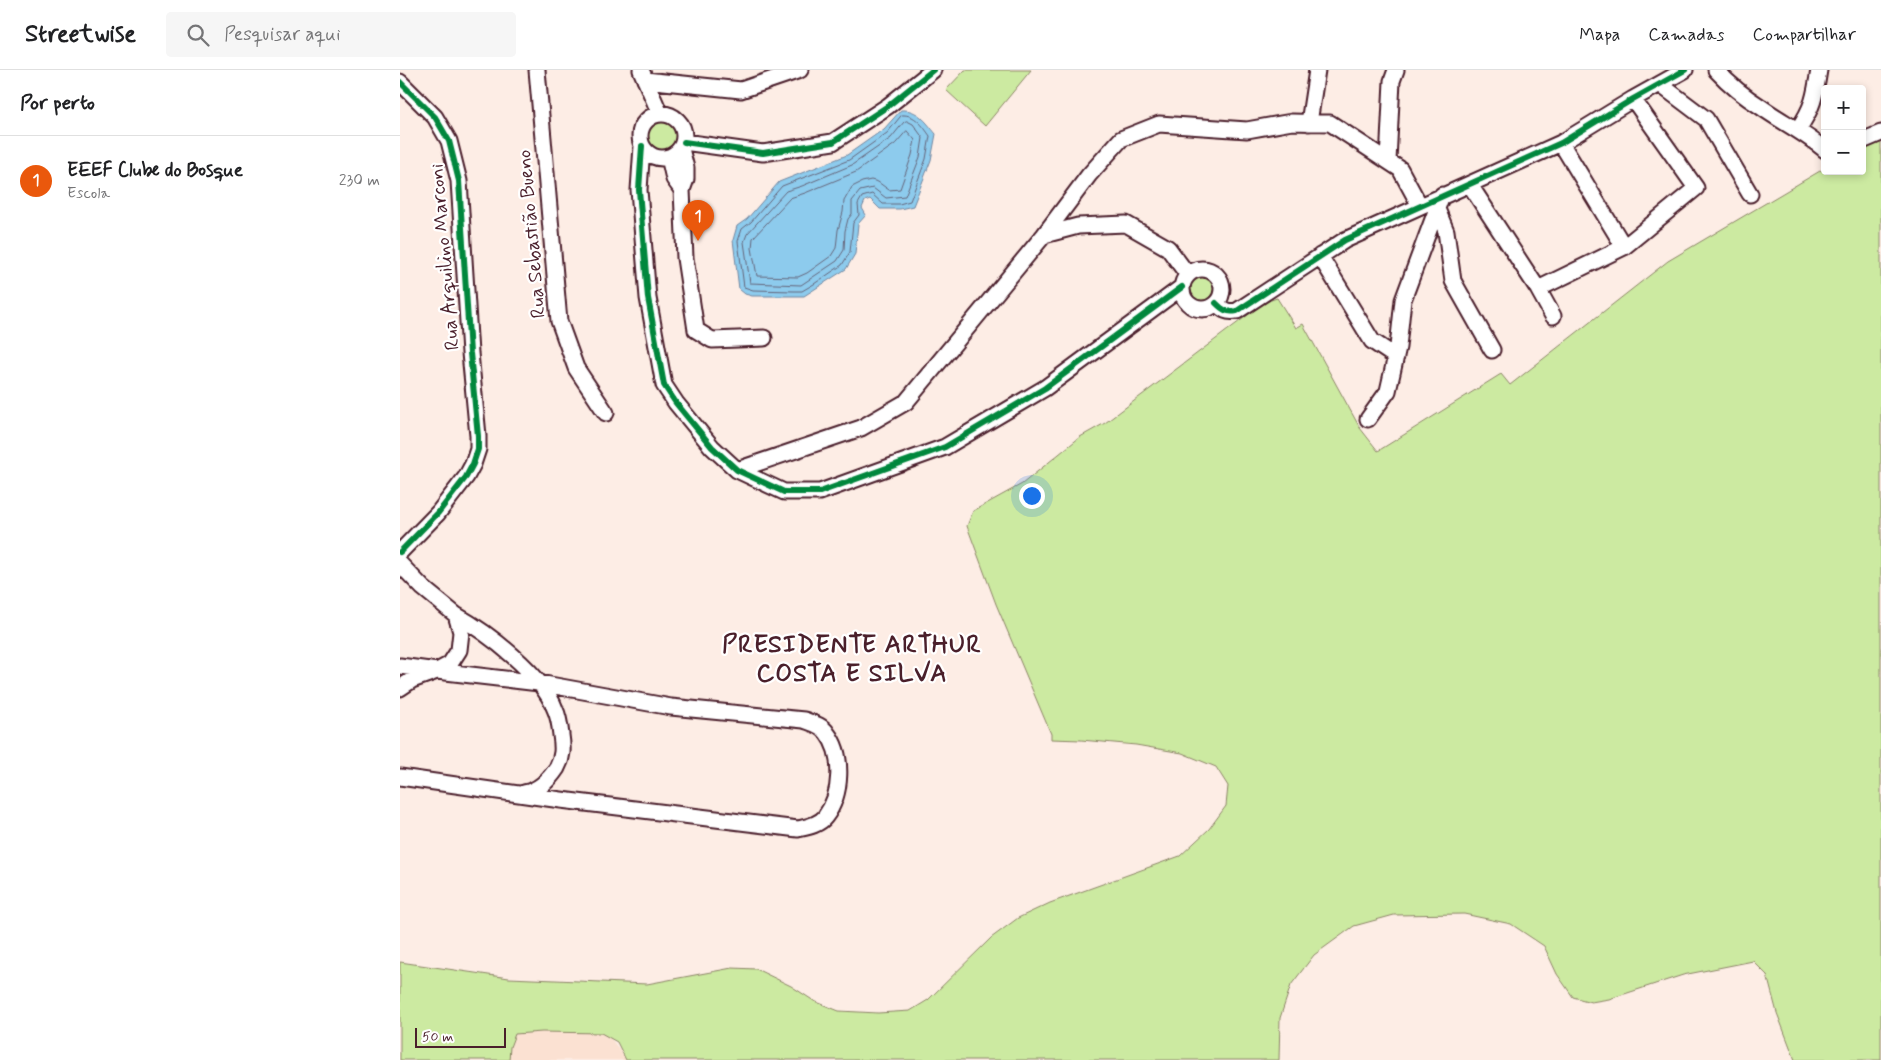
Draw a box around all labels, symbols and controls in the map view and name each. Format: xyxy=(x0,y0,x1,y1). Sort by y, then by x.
search box xyxy=(166,12,516,57)
text: Streetwise xyxy=(25,19,136,50)
icon: search xyxy=(184,21,212,49)
text: Pesquisar aqui xyxy=(224,22,341,47)
text: Mapa xyxy=(1579,23,1620,47)
text: Camadas xyxy=(1648,23,1724,47)
text: Compartilhar xyxy=(1752,23,1856,47)
map controls xyxy=(1821,85,1866,175)
button: + xyxy=(1821,85,1866,130)
text: Por perto xyxy=(20,89,95,117)
button: − xyxy=(1821,130,1866,175)
street label: Rua Sebastião Bueno xyxy=(511,149,553,319)
text: EEEF Clube do Bosque xyxy=(67,158,243,183)
street label: Rua Arquilino Marconi xyxy=(423,163,467,351)
text: 1 xyxy=(32,170,40,191)
text: 230 m xyxy=(339,170,380,191)
text: Escola xyxy=(67,183,110,204)
pin: 1 xyxy=(682,200,714,241)
your location xyxy=(1019,483,1045,509)
district label: PRESIDENTE ARTHUR COSTA E SILVA xyxy=(722,629,982,691)
scale bar xyxy=(415,1025,506,1048)
text: 50 m xyxy=(422,1028,453,1046)

